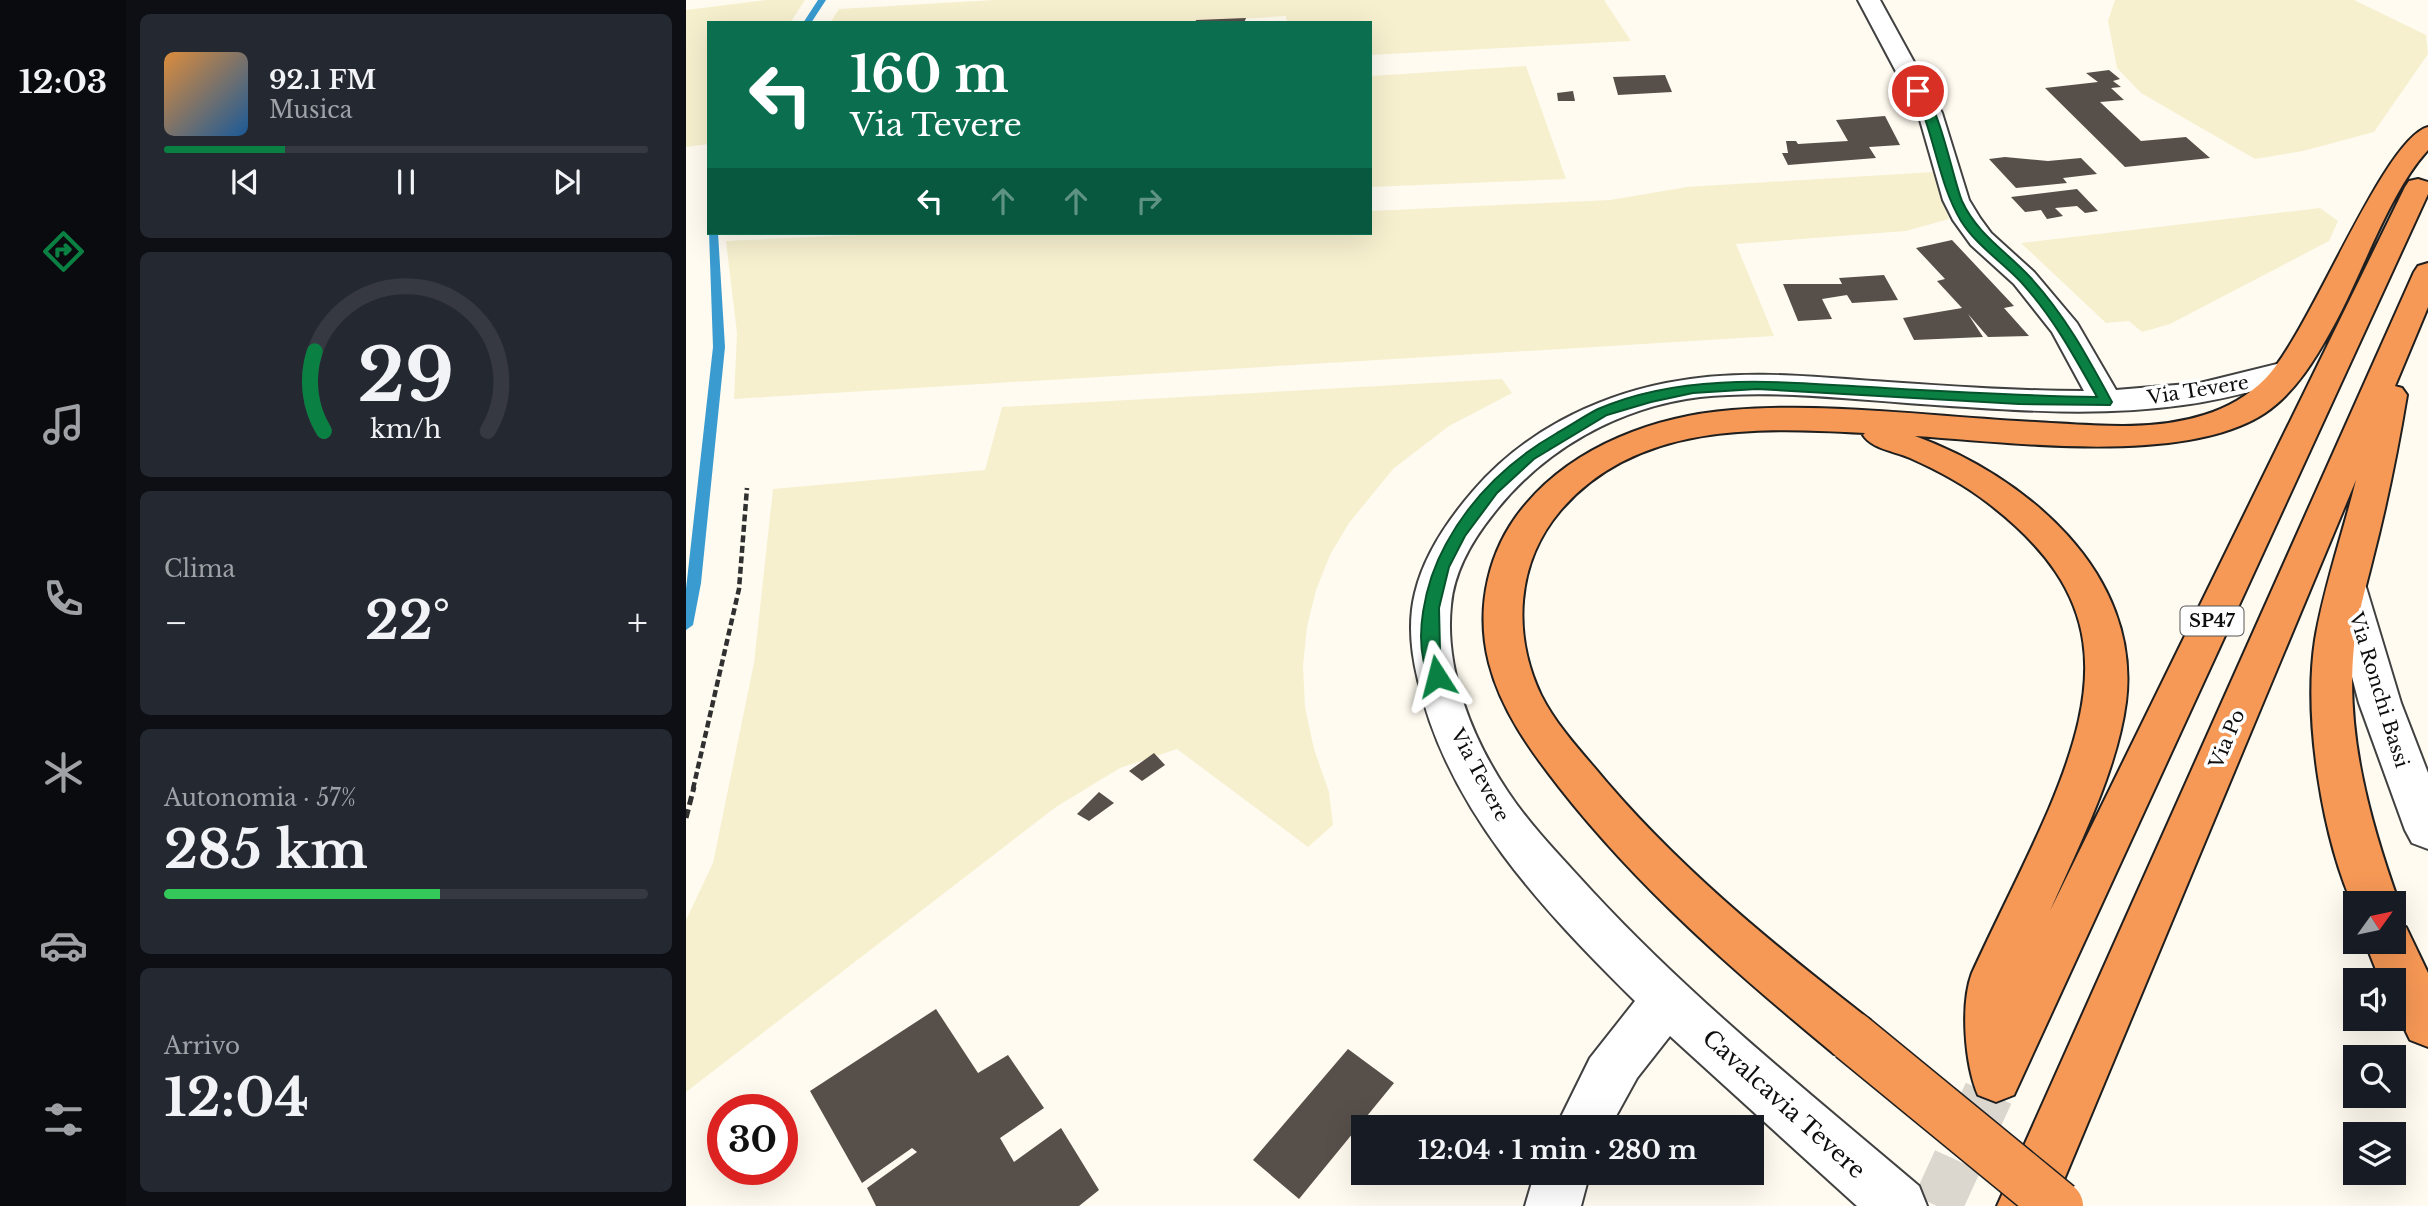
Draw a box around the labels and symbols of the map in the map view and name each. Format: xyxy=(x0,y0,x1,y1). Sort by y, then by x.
pin xyxy=(1888,61,1948,121)
street label: Via Tevere xyxy=(2145,371,2250,409)
road number: SP47 xyxy=(2180,606,2244,636)
street label: Via Ronchi Bassi xyxy=(2344,609,2414,771)
position arrow xyxy=(1400,639,1474,713)
street label: Via Po xyxy=(2204,706,2250,773)
street label: Via Tevere xyxy=(1445,724,1514,825)
north arrow xyxy=(2343,891,2406,954)
street label: Cavalcavia Tevere xyxy=(1697,1024,1871,1184)
speed limit sign: 30 xyxy=(707,1094,798,1185)

